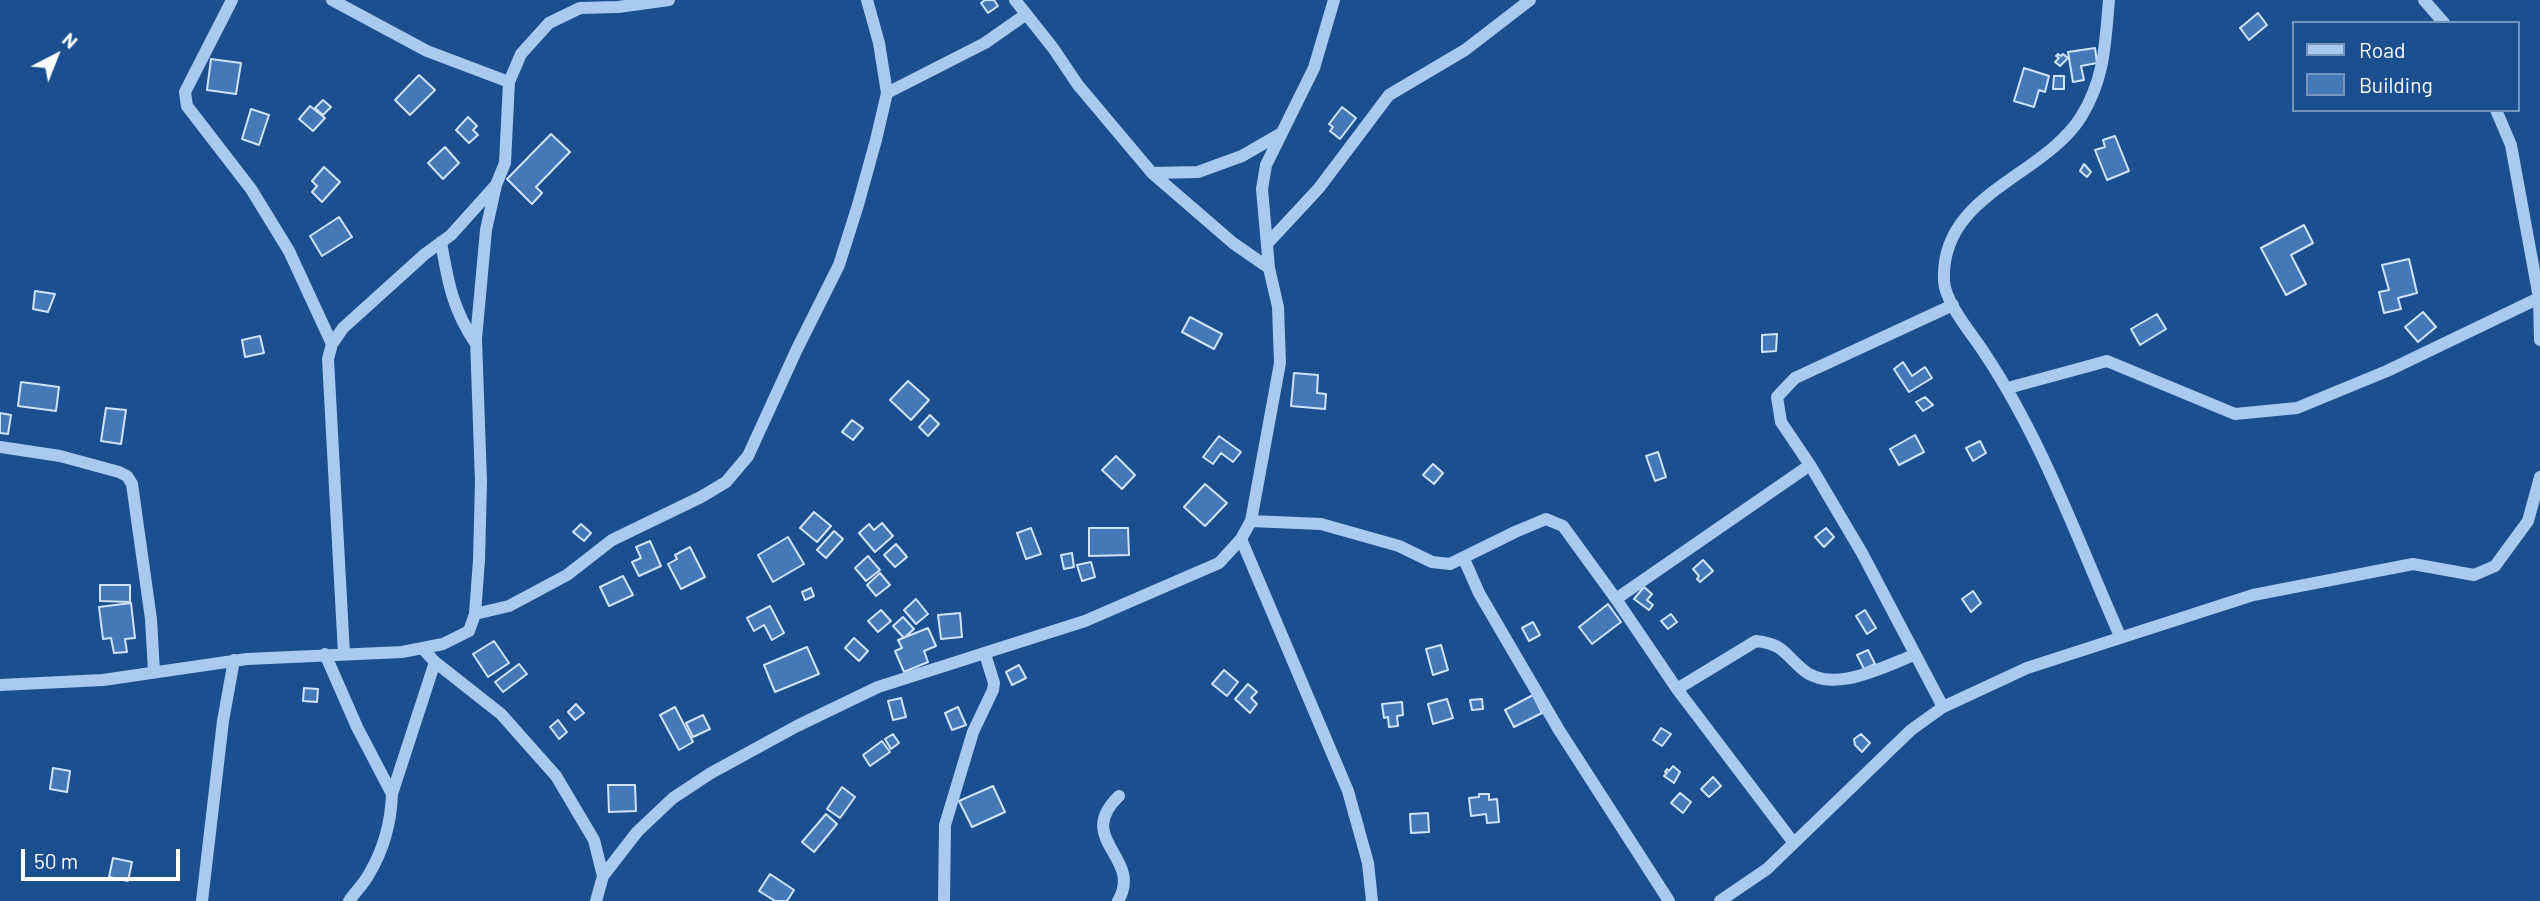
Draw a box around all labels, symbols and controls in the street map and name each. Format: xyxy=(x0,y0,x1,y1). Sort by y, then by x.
north arrow xyxy=(21,21,91,91)
legend xyxy=(2292,21,2519,112)
text: N xyxy=(58,27,83,53)
text: Road xyxy=(2359,37,2405,62)
text: Building xyxy=(2359,72,2433,97)
scale bar xyxy=(24,834,184,878)
text: 50 m xyxy=(34,848,78,873)

